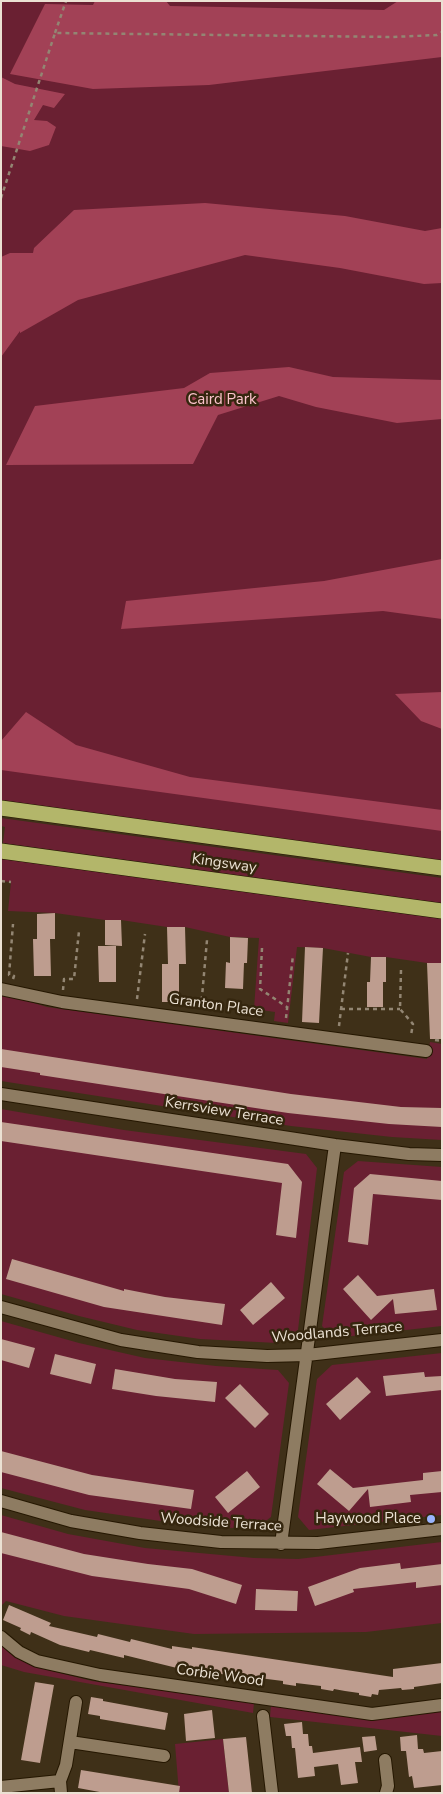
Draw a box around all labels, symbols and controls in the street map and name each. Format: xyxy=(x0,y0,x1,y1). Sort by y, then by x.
park label: Caird Park xyxy=(187,391,257,409)
street label: Kingsway xyxy=(190,851,258,877)
street label: Granton Place xyxy=(168,990,264,1022)
street label: Kerrsview Terrace xyxy=(163,1094,285,1130)
street label: Woodlands Terrace xyxy=(271,1318,403,1348)
street label: Woodside Terrace xyxy=(160,1510,282,1536)
place label: Haywood Place xyxy=(315,1510,421,1528)
marker: Haywood Place xyxy=(425,1513,437,1525)
street label: Corbie Wood xyxy=(175,1661,265,1691)

